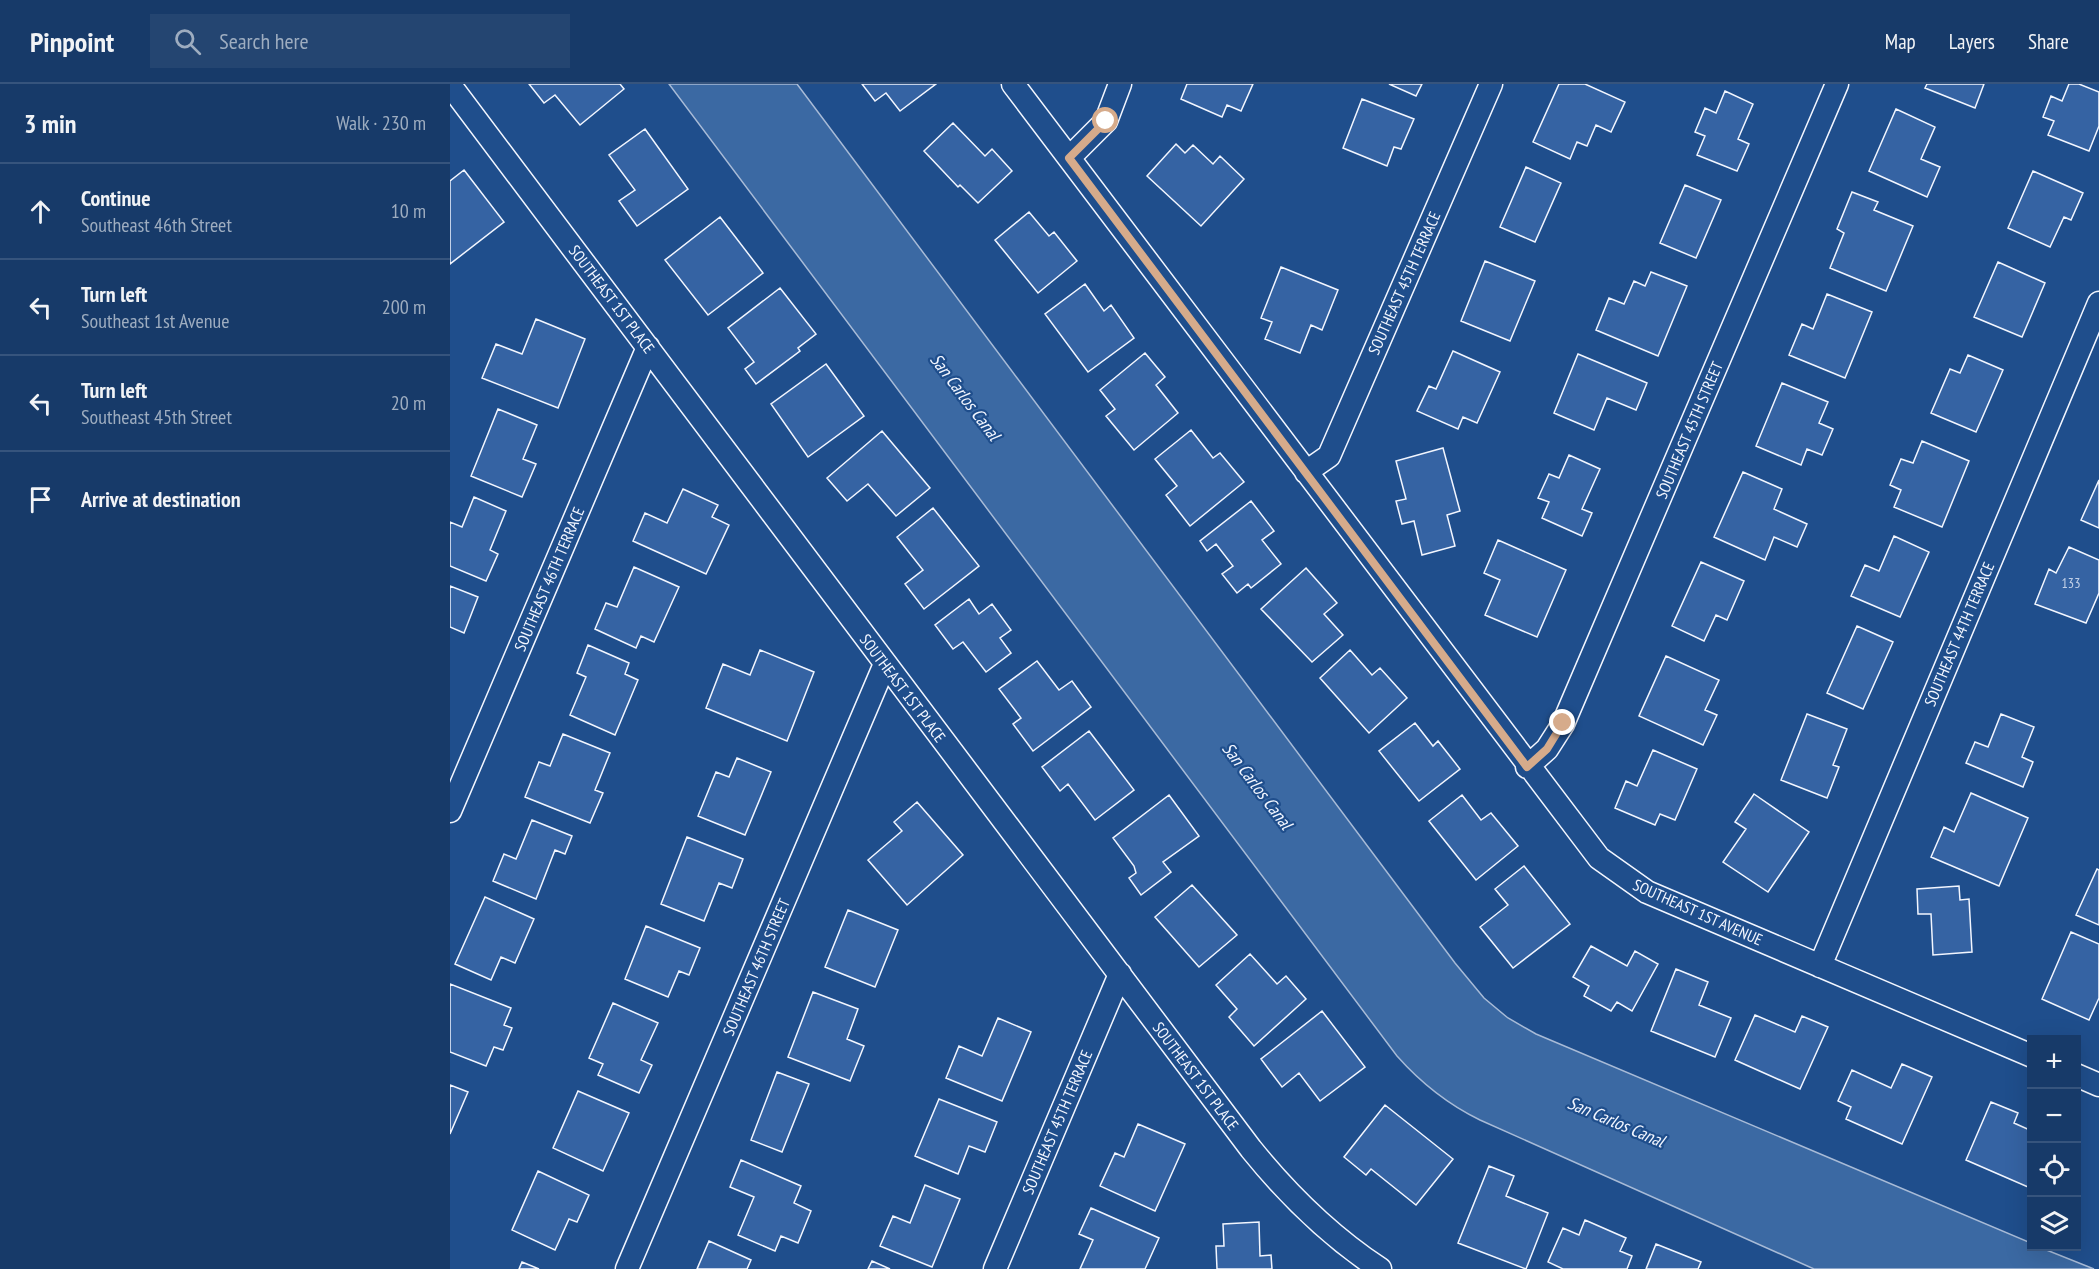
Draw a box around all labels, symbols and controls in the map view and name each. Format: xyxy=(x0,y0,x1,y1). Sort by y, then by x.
search box xyxy=(150,14,570,68)
text: Pinpoint xyxy=(30,23,114,60)
icon: search xyxy=(171,25,204,58)
text: Search here xyxy=(219,27,309,55)
text: Map xyxy=(1885,28,1916,55)
text: Layers xyxy=(1949,28,1995,55)
text: Share xyxy=(2028,28,2069,55)
text: 3 min xyxy=(24,107,77,140)
route start xyxy=(1092,107,1118,133)
text: Walk · 230 m xyxy=(336,110,426,136)
text: Continue xyxy=(81,184,151,212)
icon: ahead xyxy=(24,195,57,228)
text: 10 m xyxy=(391,198,426,224)
street label: SOUTHEAST 45TH TERRACE xyxy=(1363,208,1445,358)
text: Southeast 46th Street xyxy=(81,212,232,238)
street label: SOUTHEAST 1ST PLACE xyxy=(565,241,659,357)
text: Turn left xyxy=(81,280,147,308)
icon: left xyxy=(24,291,57,324)
text: 200 m xyxy=(382,294,426,320)
text: Southeast 1st Avenue xyxy=(81,308,229,334)
water label: San Carlos Canal xyxy=(925,349,1007,446)
street label: SOUTHEAST 45TH STREET xyxy=(1651,358,1727,502)
text: Turn left xyxy=(81,376,147,404)
icon: left xyxy=(24,387,57,420)
text: 20 m xyxy=(391,390,426,416)
text: Southeast 45th Street xyxy=(81,404,232,430)
icon: arrive xyxy=(24,483,57,516)
text: Arrive at destination xyxy=(81,485,241,513)
street label: SOUTHEAST 46TH TERRACE xyxy=(510,504,588,654)
street label: SOUTHEAST 44TH TERRACE xyxy=(1920,559,1998,709)
house number: 133 xyxy=(2062,574,2080,592)
street label: SOUTHEAST 1ST PLACE xyxy=(856,630,950,746)
route end xyxy=(1549,709,1575,735)
water label: San Carlos Canal xyxy=(1217,738,1299,835)
street label: SOUTHEAST 1ST AVENUE xyxy=(1630,874,1766,950)
street label: SOUTHEAST 46TH STREET xyxy=(718,895,794,1039)
street label: SOUTHEAST 1ST PLACE xyxy=(1149,1018,1243,1134)
map controls xyxy=(2027,1035,2081,1251)
button: + xyxy=(2027,1035,2081,1089)
street label: SOUTHEAST 45TH TERRACE xyxy=(1018,1047,1096,1197)
button: − xyxy=(2027,1089,2081,1143)
water label: San Carlos Canal xyxy=(1564,1091,1670,1153)
button: locate xyxy=(2027,1143,2081,1197)
button: layers xyxy=(2027,1197,2081,1251)

